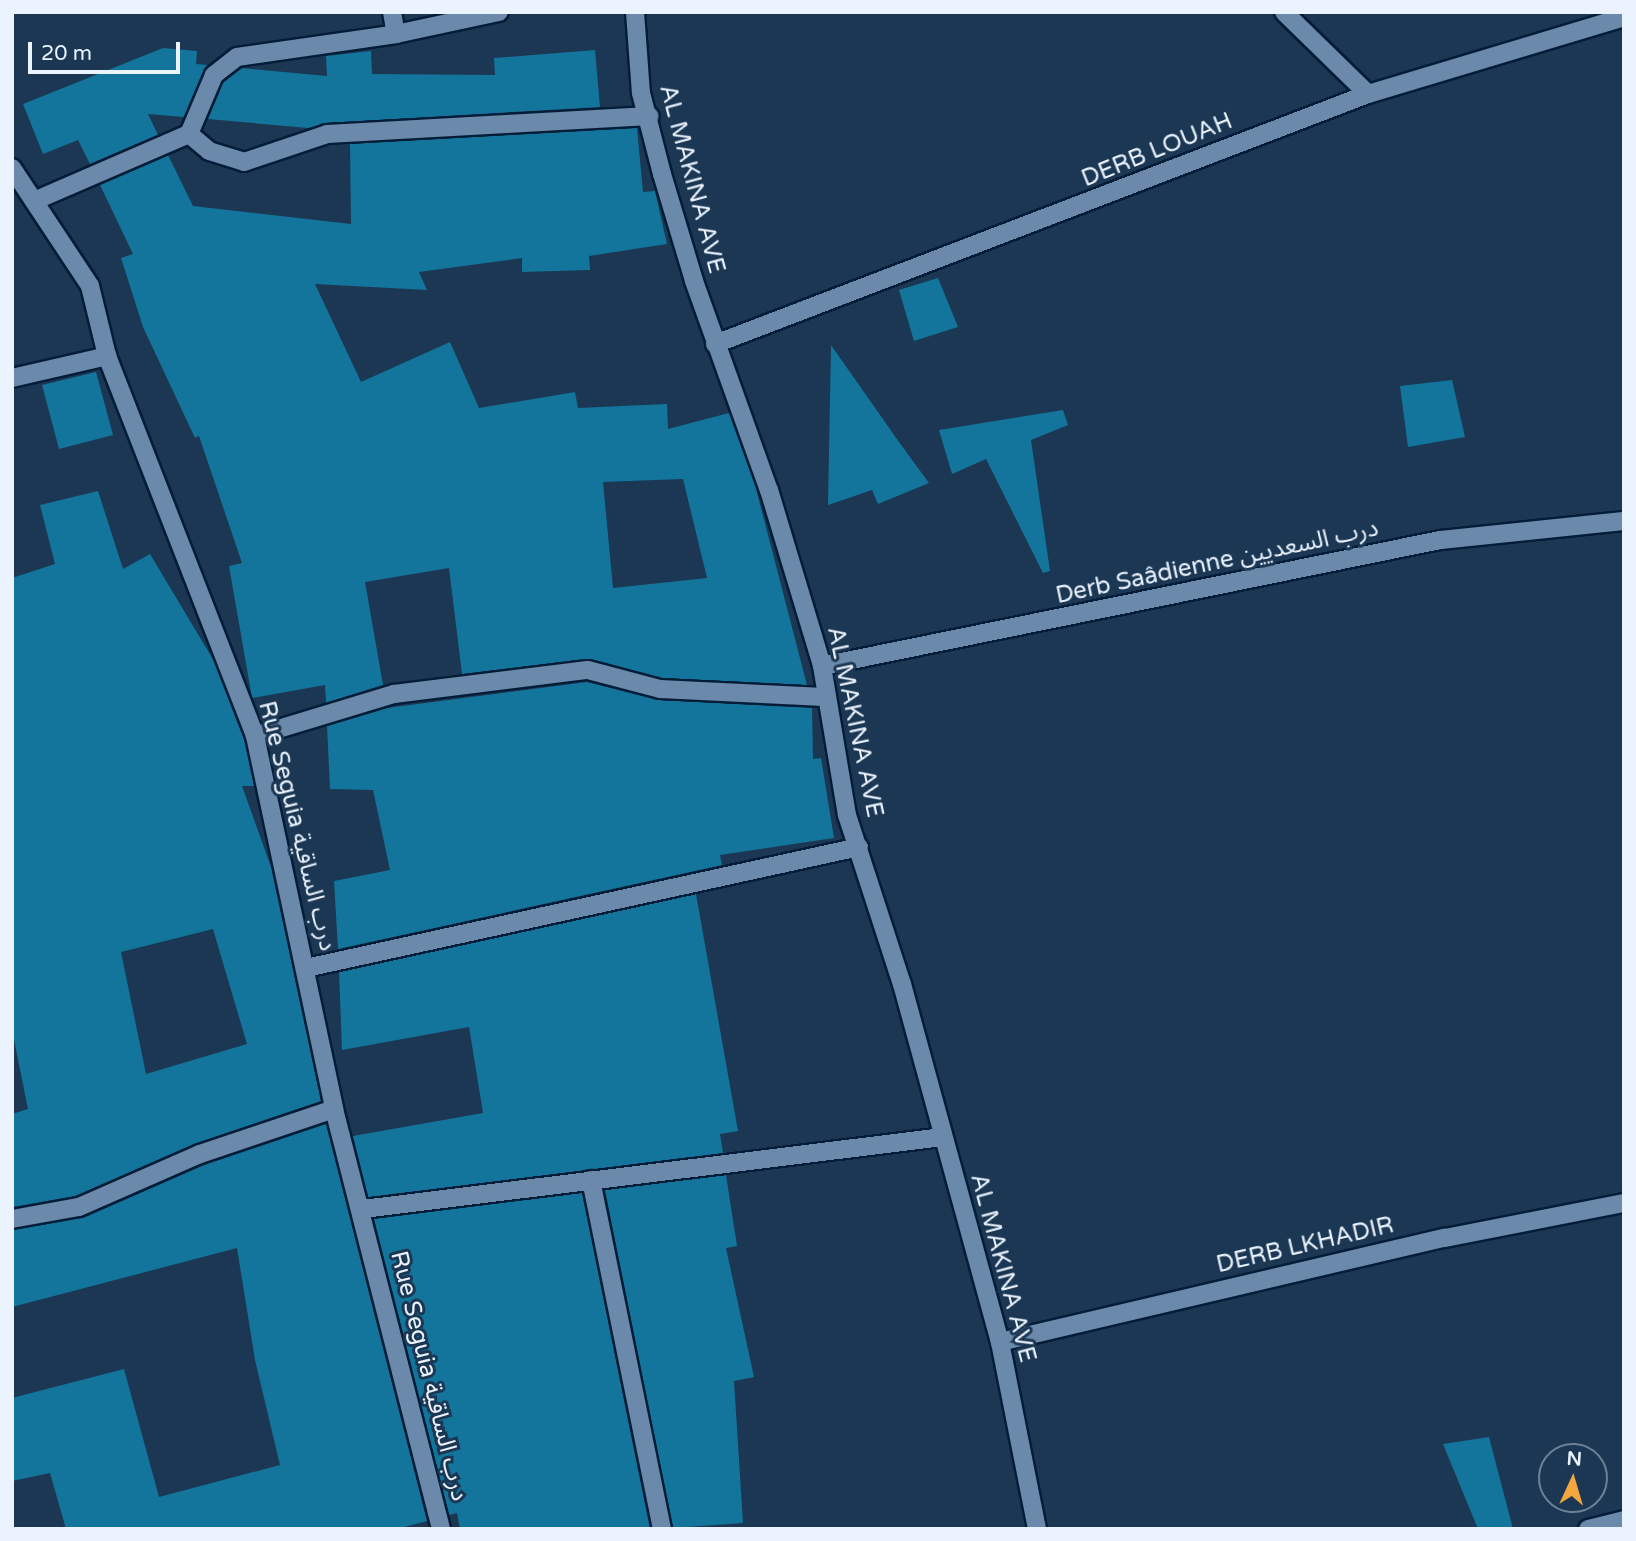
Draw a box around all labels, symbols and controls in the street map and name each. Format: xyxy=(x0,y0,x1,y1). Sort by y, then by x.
scale bar xyxy=(32,28,184,72)
text: 20 m xyxy=(41,41,92,66)
street label: AL MAKINA AVE xyxy=(653,81,731,277)
street label: DERB LOUAH xyxy=(1077,107,1237,193)
street label: Derb Saâdienne درب السعديين xyxy=(1053,514,1381,610)
street label: AL MAKINA AVE xyxy=(821,624,889,820)
street label: Rue Seguia درب الساقية xyxy=(252,698,342,954)
street label: AL MAKINA AVE xyxy=(964,1170,1042,1366)
street label: DERB LKHADIR xyxy=(1213,1211,1397,1279)
street label: Rue Seguia درب الساقية xyxy=(384,1248,474,1504)
north arrow xyxy=(1538,1443,1608,1513)
text: N xyxy=(1566,1448,1583,1471)

